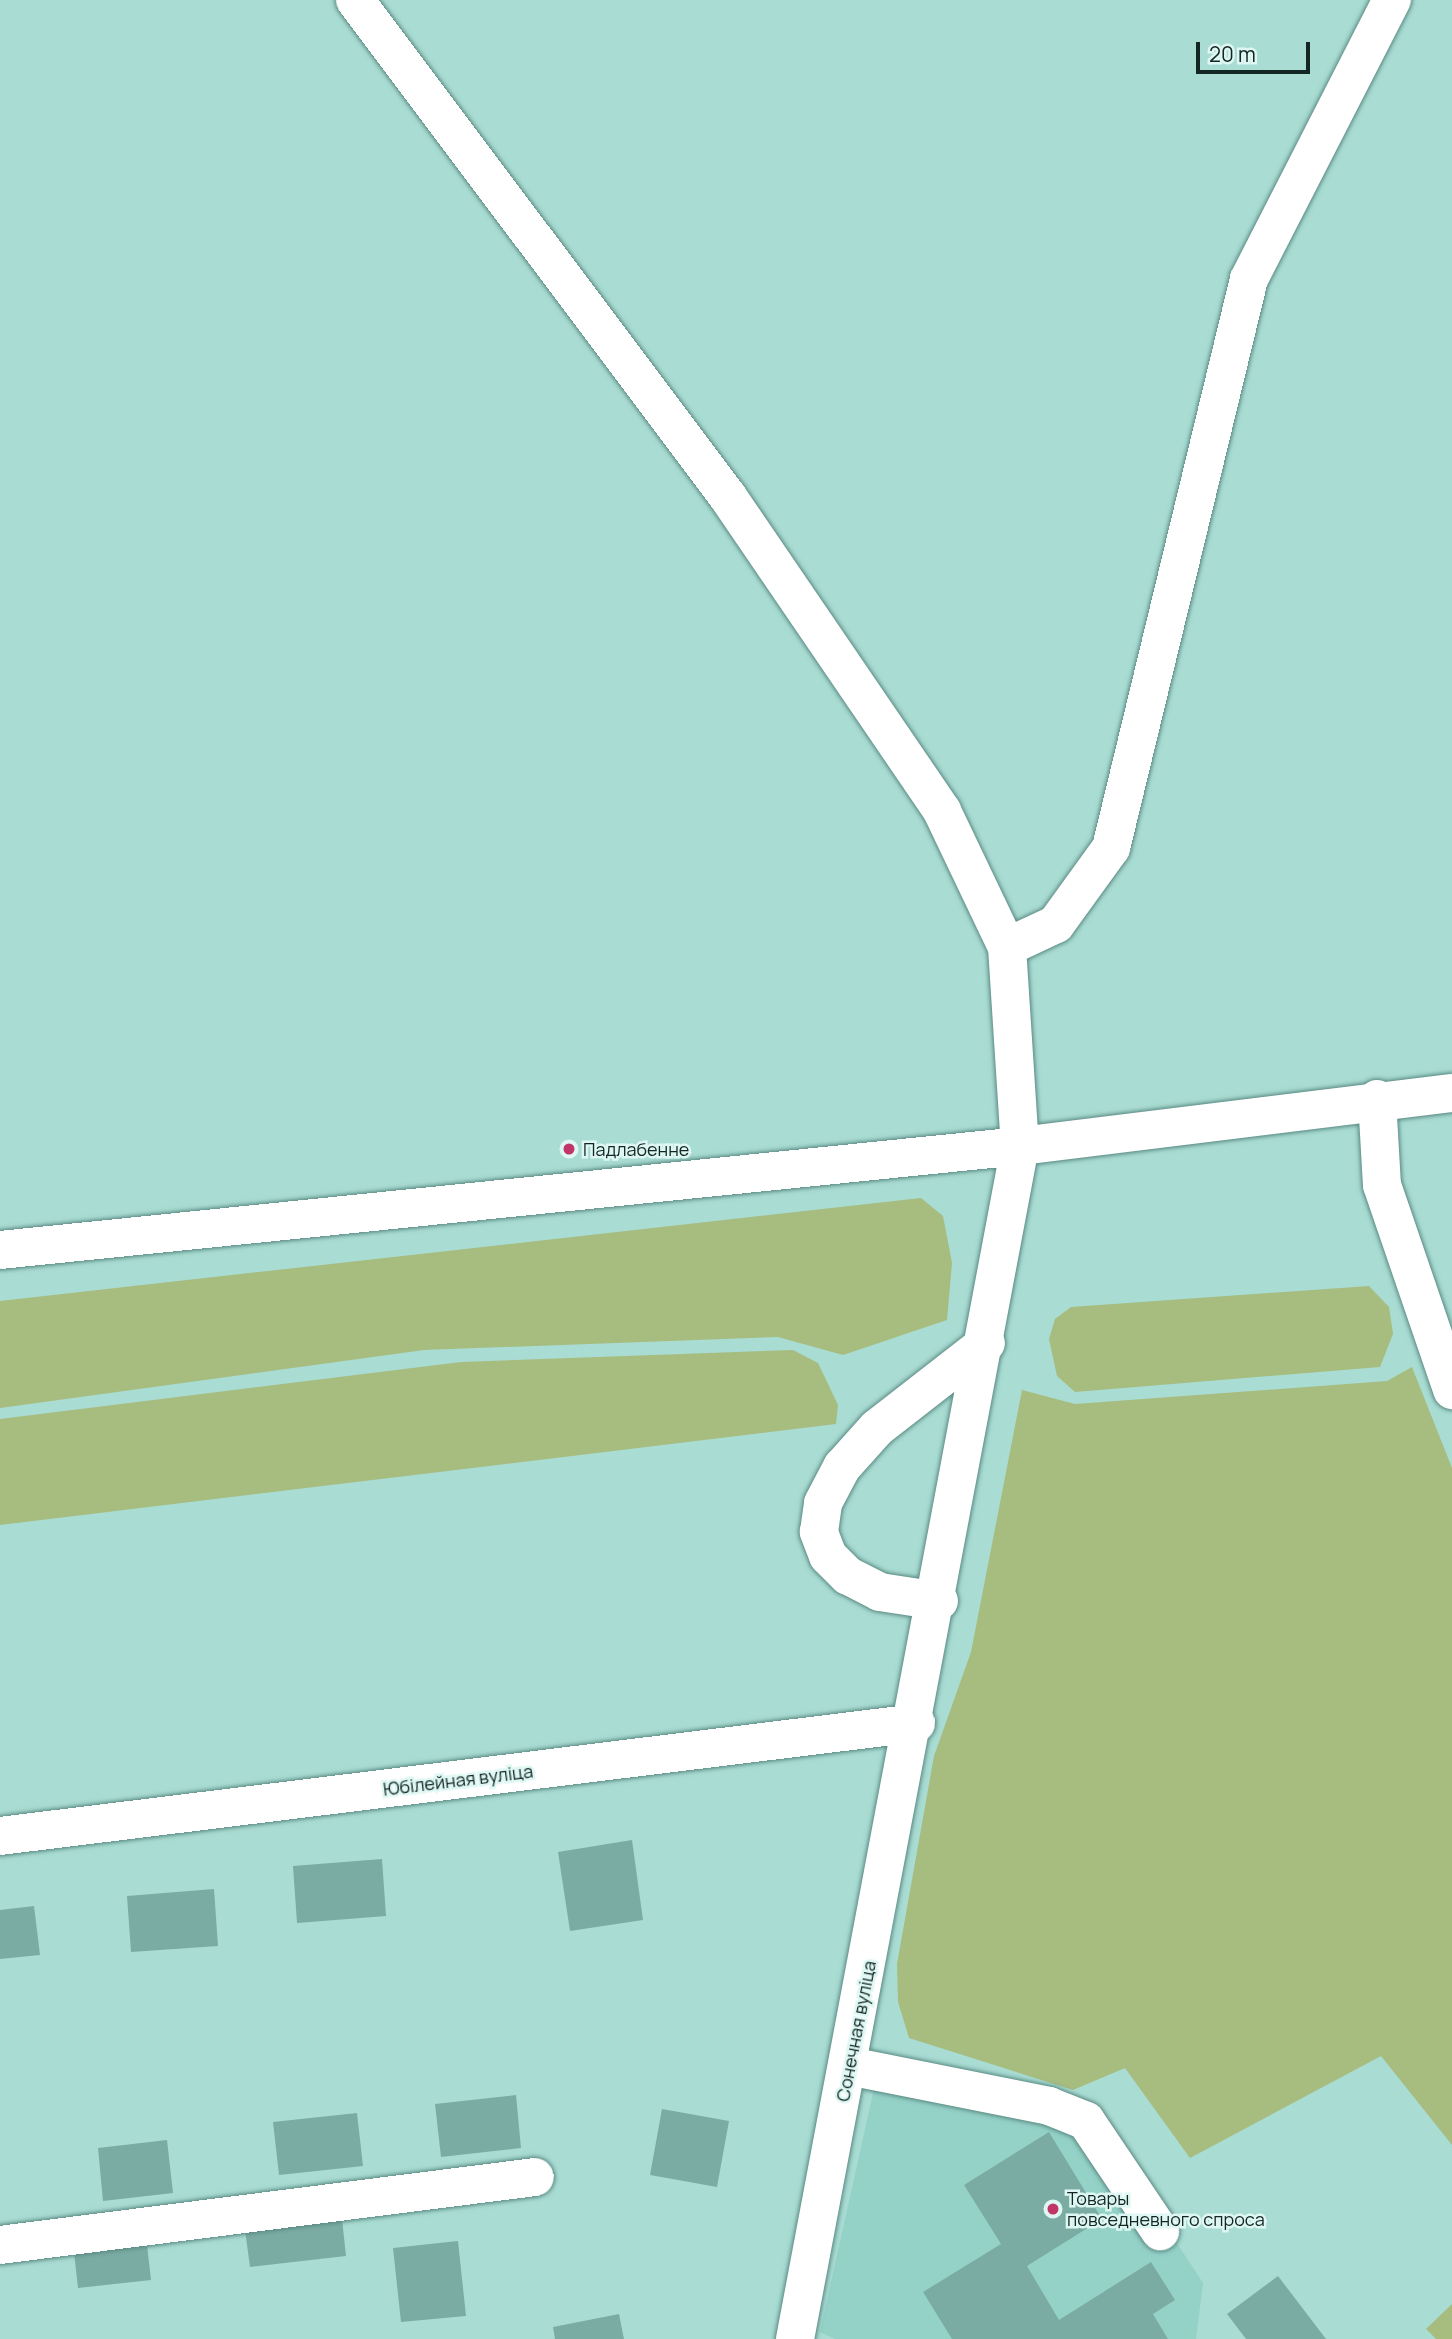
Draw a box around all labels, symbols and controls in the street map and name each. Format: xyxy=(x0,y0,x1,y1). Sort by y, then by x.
scale bar xyxy=(1200,28,1314,72)
text: 20 m xyxy=(1209,40,1256,68)
place label: Падлабенне xyxy=(583,1138,689,1160)
marker: Падлабенне xyxy=(561,1141,577,1157)
street label: Юбілейная вуліца xyxy=(382,1760,534,1800)
street label: Сонечная вуліца xyxy=(832,1959,880,2103)
place label: Товары повседневного спроса xyxy=(1067,2188,1265,2230)
marker: Товары повседневного спроса xyxy=(1045,2201,1061,2217)

